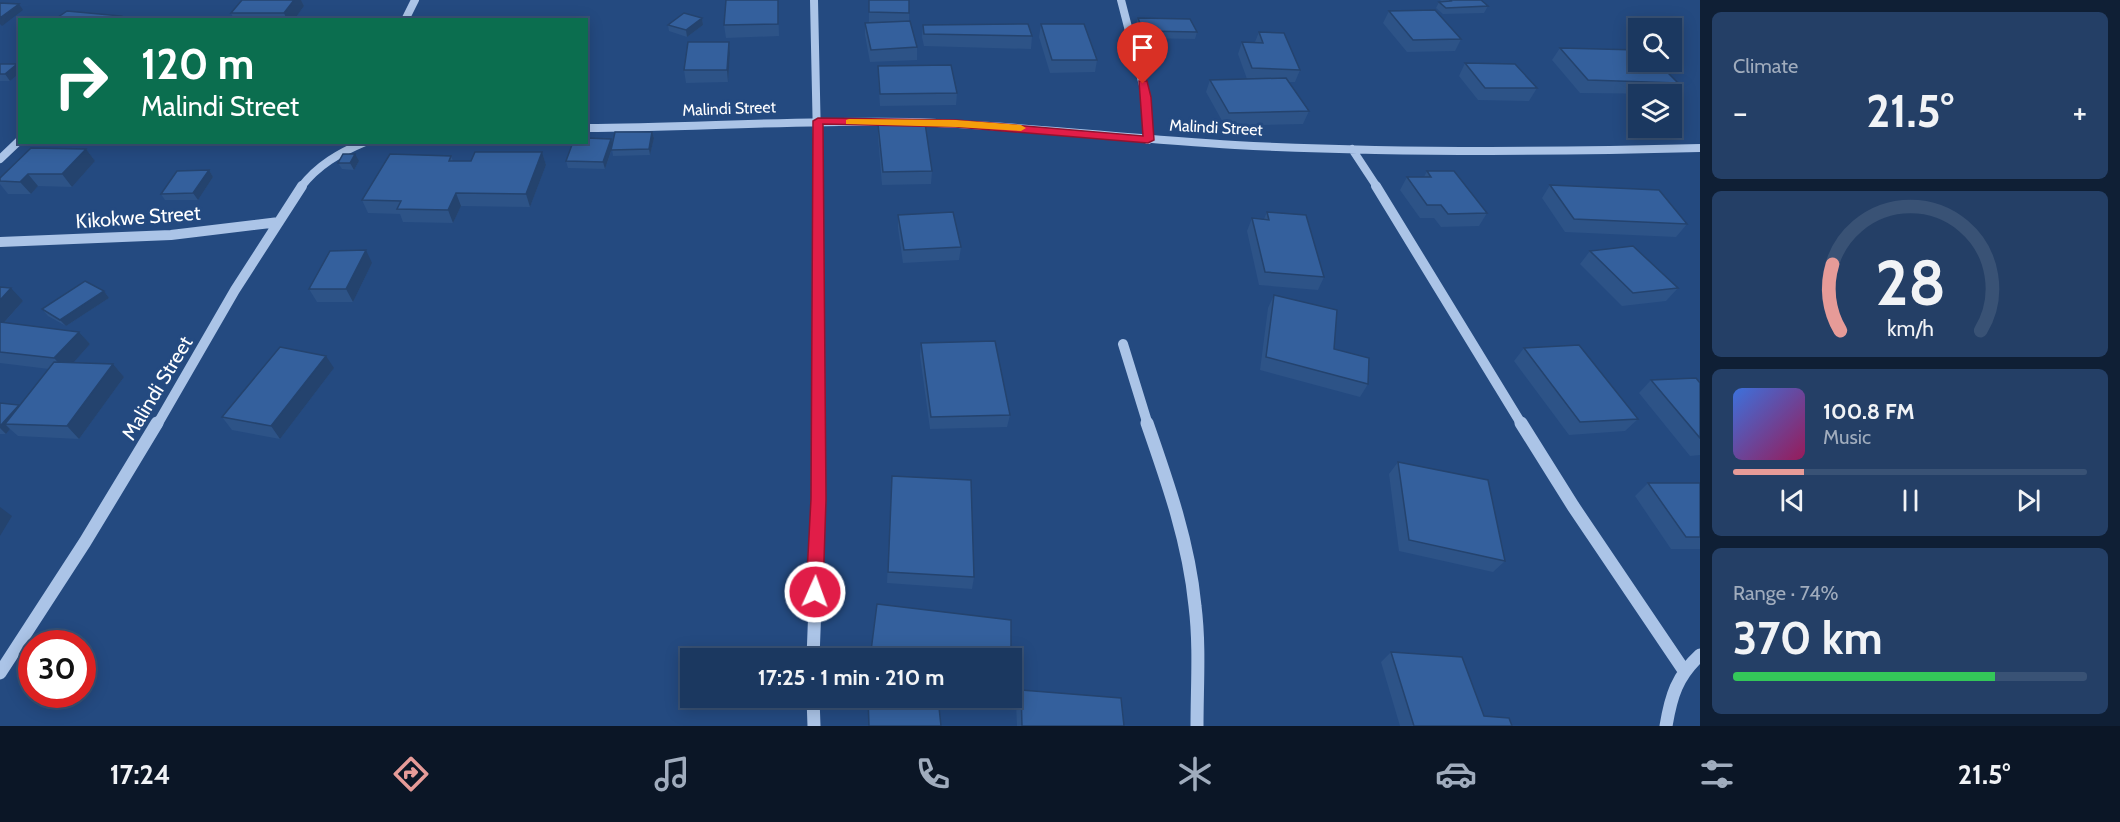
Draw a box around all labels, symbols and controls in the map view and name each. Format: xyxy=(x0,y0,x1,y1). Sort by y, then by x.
map controls xyxy=(1628,18,1682,138)
button: search xyxy=(1628,18,1682,72)
pin xyxy=(1117,22,1168,84)
icon: arrive xyxy=(1126,31,1159,64)
text: 120 m xyxy=(141,38,254,90)
icon: right xyxy=(42,42,120,120)
text: Climate xyxy=(1733,54,1798,78)
button: layers xyxy=(1628,84,1682,138)
text: 21.5° xyxy=(1866,84,1954,138)
text: Malindi Street xyxy=(141,90,299,123)
text: − xyxy=(1733,92,1748,132)
text: + xyxy=(2072,92,2087,132)
street label: Malindi Street xyxy=(682,97,777,120)
street label: Malindi Street xyxy=(1169,116,1264,139)
street label: Kikokwe Street xyxy=(75,201,201,233)
text: 28 xyxy=(1875,245,1945,321)
text: km/h xyxy=(1887,315,1933,341)
street label: Malindi Street xyxy=(117,331,198,444)
text: 100.8 FM xyxy=(1823,398,1915,425)
text: Music xyxy=(1823,425,1871,449)
icon: previous xyxy=(1776,484,1809,517)
icon: pause xyxy=(1894,484,1927,517)
icon: next xyxy=(2012,484,2045,517)
position arrow xyxy=(783,560,847,624)
text: Range · 74% xyxy=(1733,581,1839,605)
text: 370 km xyxy=(1733,611,1883,665)
speed limit sign: 30 xyxy=(18,630,96,708)
text: 17:25 · 1 min · 210 m xyxy=(758,664,944,691)
icon: directions xyxy=(390,753,432,795)
icon: music xyxy=(651,753,693,795)
icon: phone xyxy=(912,753,954,795)
icon: climate xyxy=(1174,753,1216,795)
icon: car xyxy=(1435,753,1477,795)
icon: filters xyxy=(1696,753,1738,795)
text: 17:24 xyxy=(110,758,170,791)
text: 21.5° xyxy=(1958,758,2010,791)

